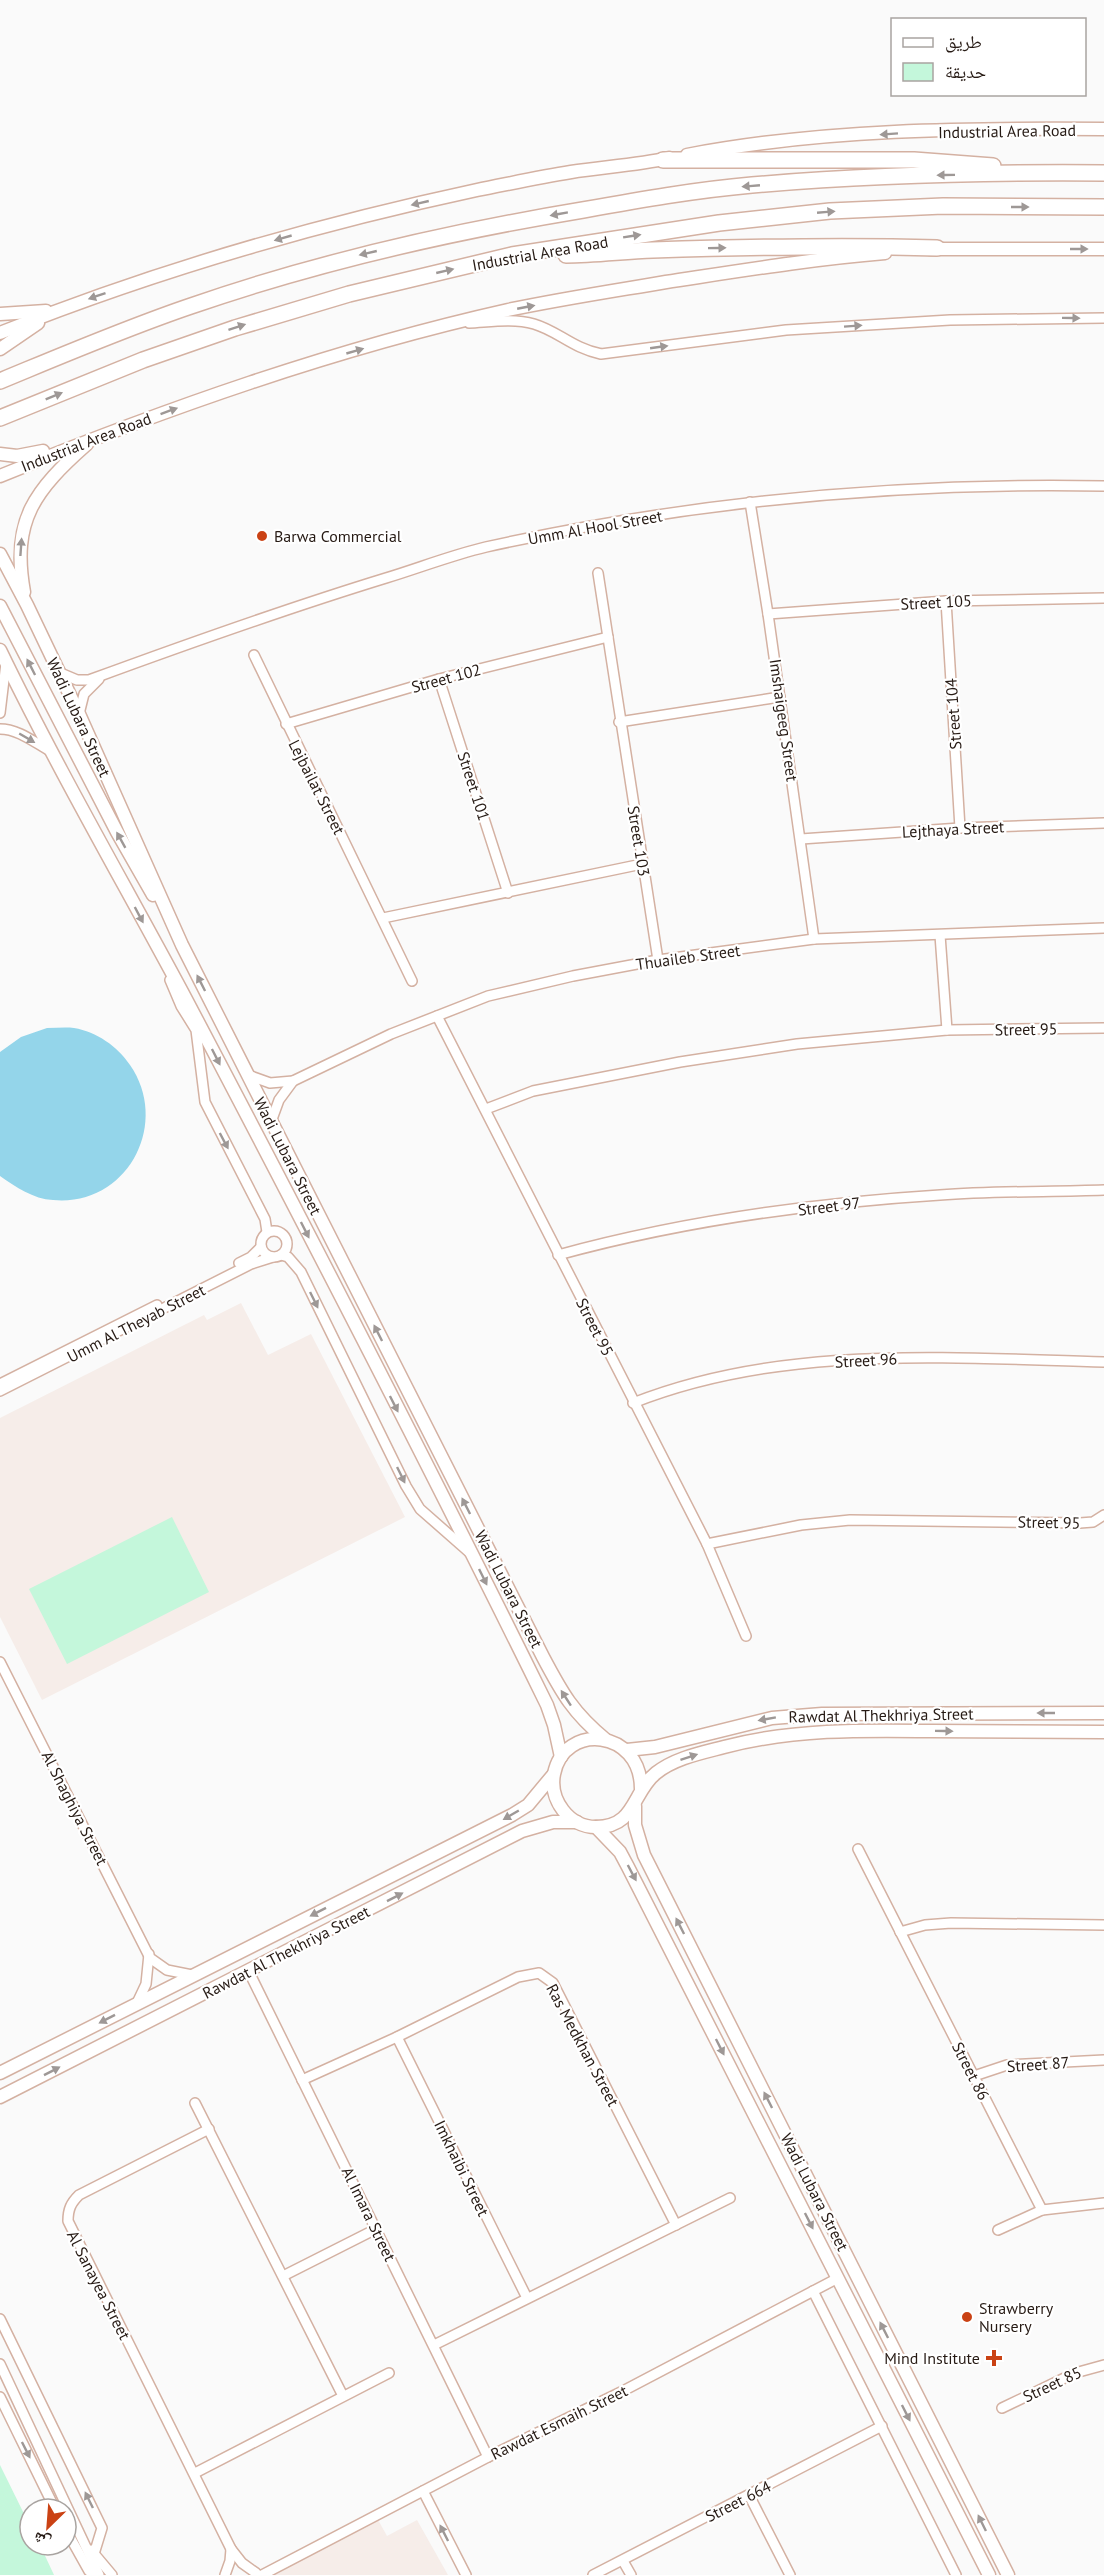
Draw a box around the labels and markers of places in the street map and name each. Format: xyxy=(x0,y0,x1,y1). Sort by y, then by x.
place label: Barwa Commercial xyxy=(274,526,402,546)
marker: Barwa Commercial xyxy=(255,529,269,543)
place label: Strawberry Nursery xyxy=(979,2298,1054,2336)
marker: Strawberry Nursery xyxy=(960,2310,974,2324)
place label: Mind Institute xyxy=(884,2348,980,2368)
marker: Mind Institute xyxy=(985,2349,1003,2367)

